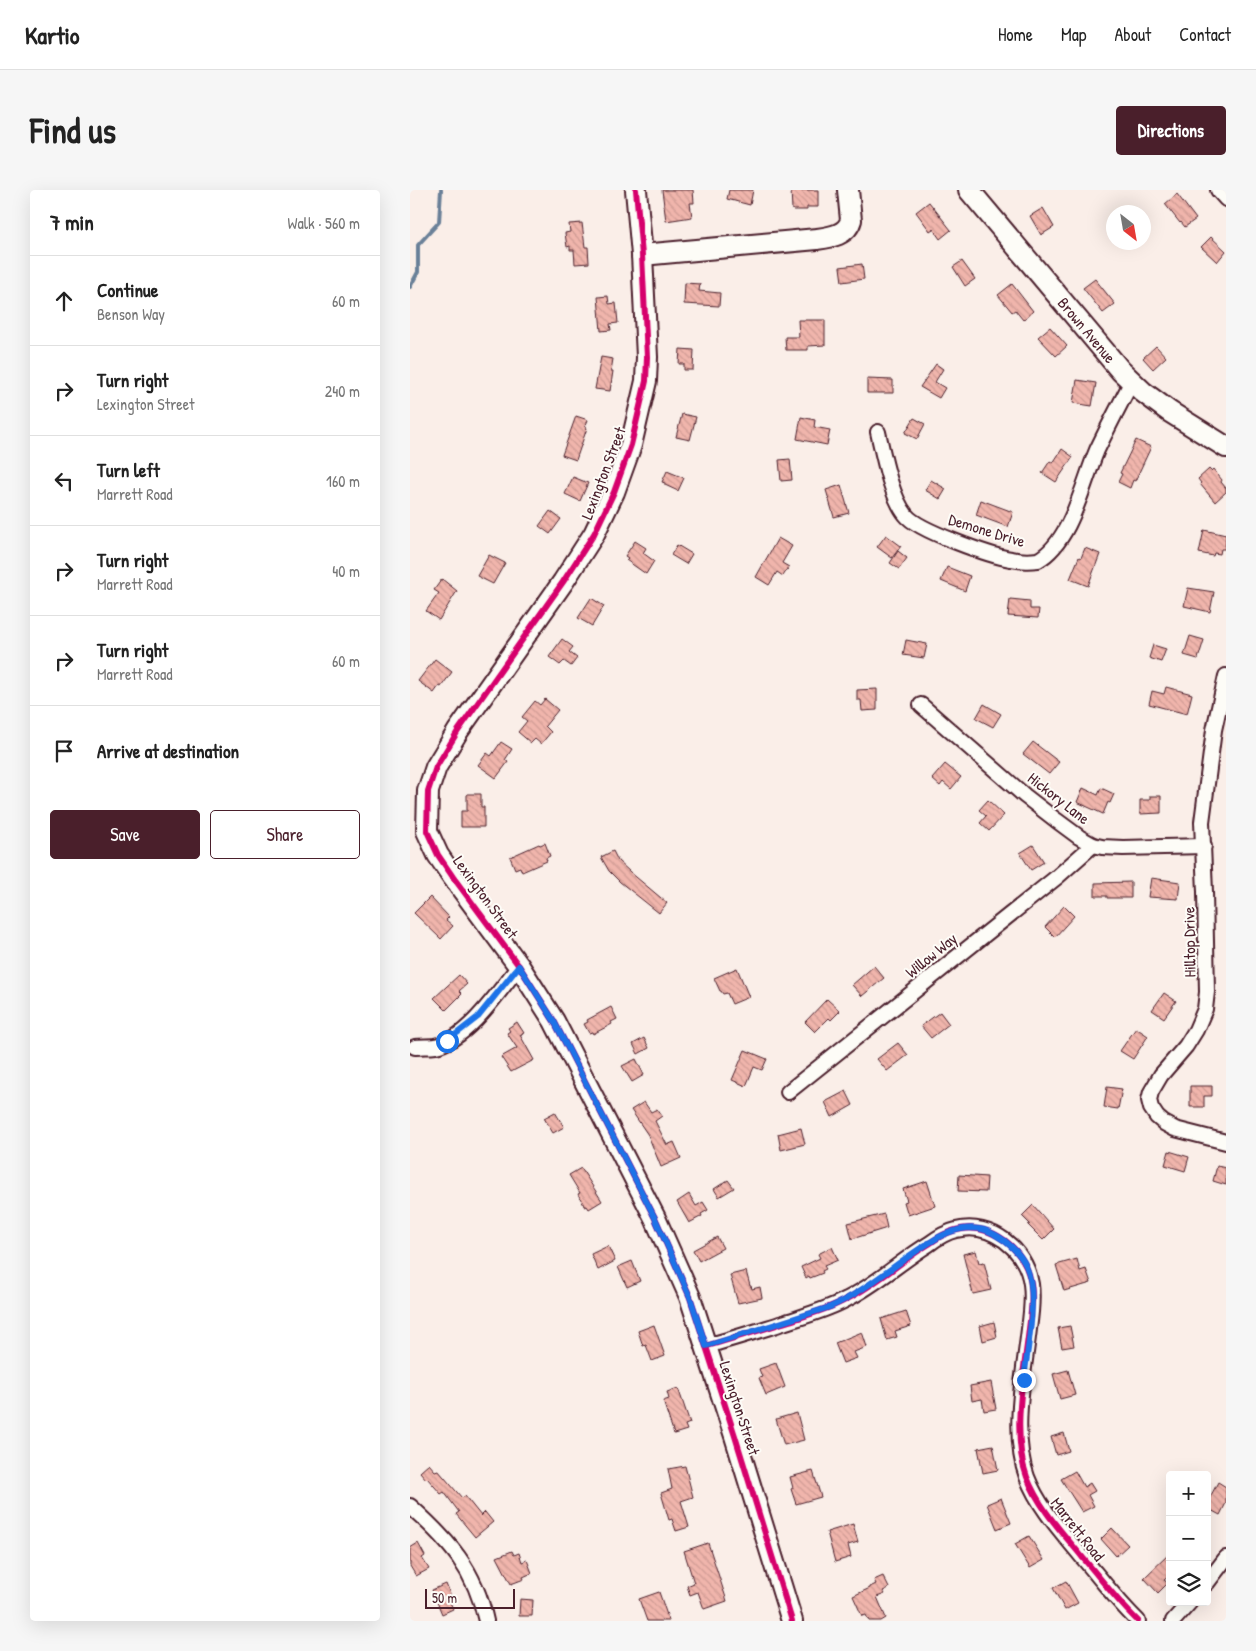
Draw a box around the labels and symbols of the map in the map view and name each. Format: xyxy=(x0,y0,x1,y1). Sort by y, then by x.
north arrow xyxy=(1106,205,1151,250)
street label: Brown Avenue xyxy=(1053,292,1121,368)
street label: Lexington Street xyxy=(575,423,631,522)
street label: Demone Drive xyxy=(946,508,1028,552)
street label: Hickory Lane xyxy=(1024,767,1095,829)
street label: Lexington Street xyxy=(448,851,524,943)
street label: Hilltop Drive xyxy=(1177,906,1201,977)
street label: Willow Way xyxy=(900,927,962,983)
route start xyxy=(436,1030,459,1053)
street label: Lexington Street xyxy=(714,1358,766,1458)
route end xyxy=(1013,1369,1036,1392)
street label: Marrett Road xyxy=(1046,1493,1110,1565)
scale bar xyxy=(425,1586,515,1609)

